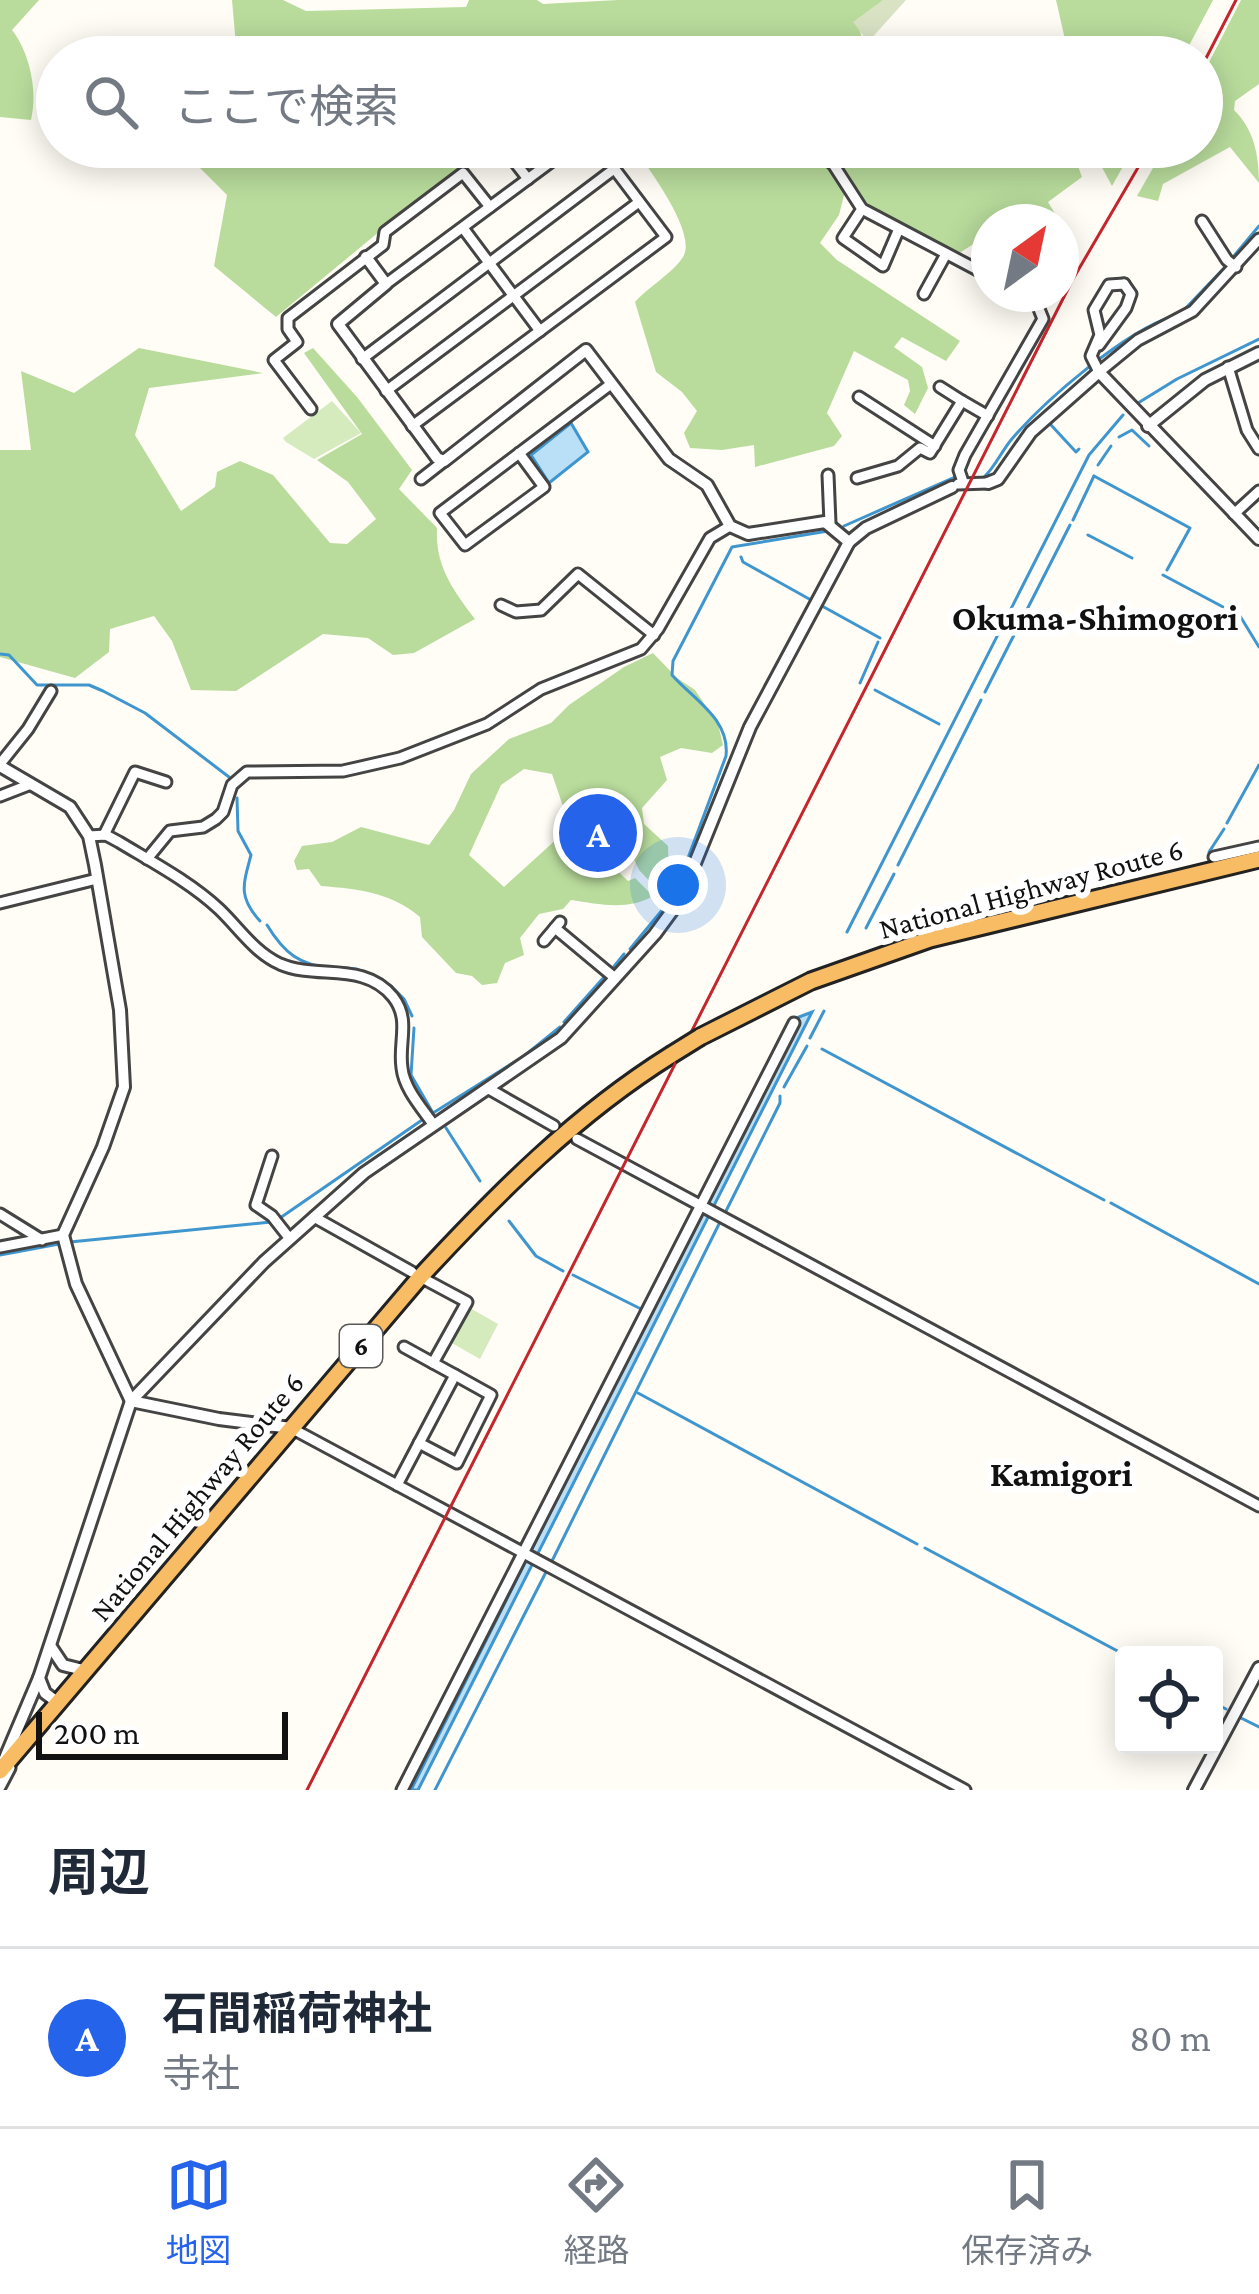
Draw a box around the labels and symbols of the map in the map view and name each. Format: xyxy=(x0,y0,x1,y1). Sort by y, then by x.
north arrow xyxy=(971,204,1079,312)
district label: Okuma-Shimogori xyxy=(952,598,1239,638)
pin: A xyxy=(559,788,637,878)
street label: National Highway Route 6 xyxy=(875,832,1187,946)
your location xyxy=(648,855,708,915)
road number: 6 xyxy=(340,1325,382,1367)
street label: National Highway Route 6 xyxy=(83,1366,311,1628)
district label: Kamigori xyxy=(990,1454,1133,1494)
scale bar xyxy=(36,1706,288,1759)

